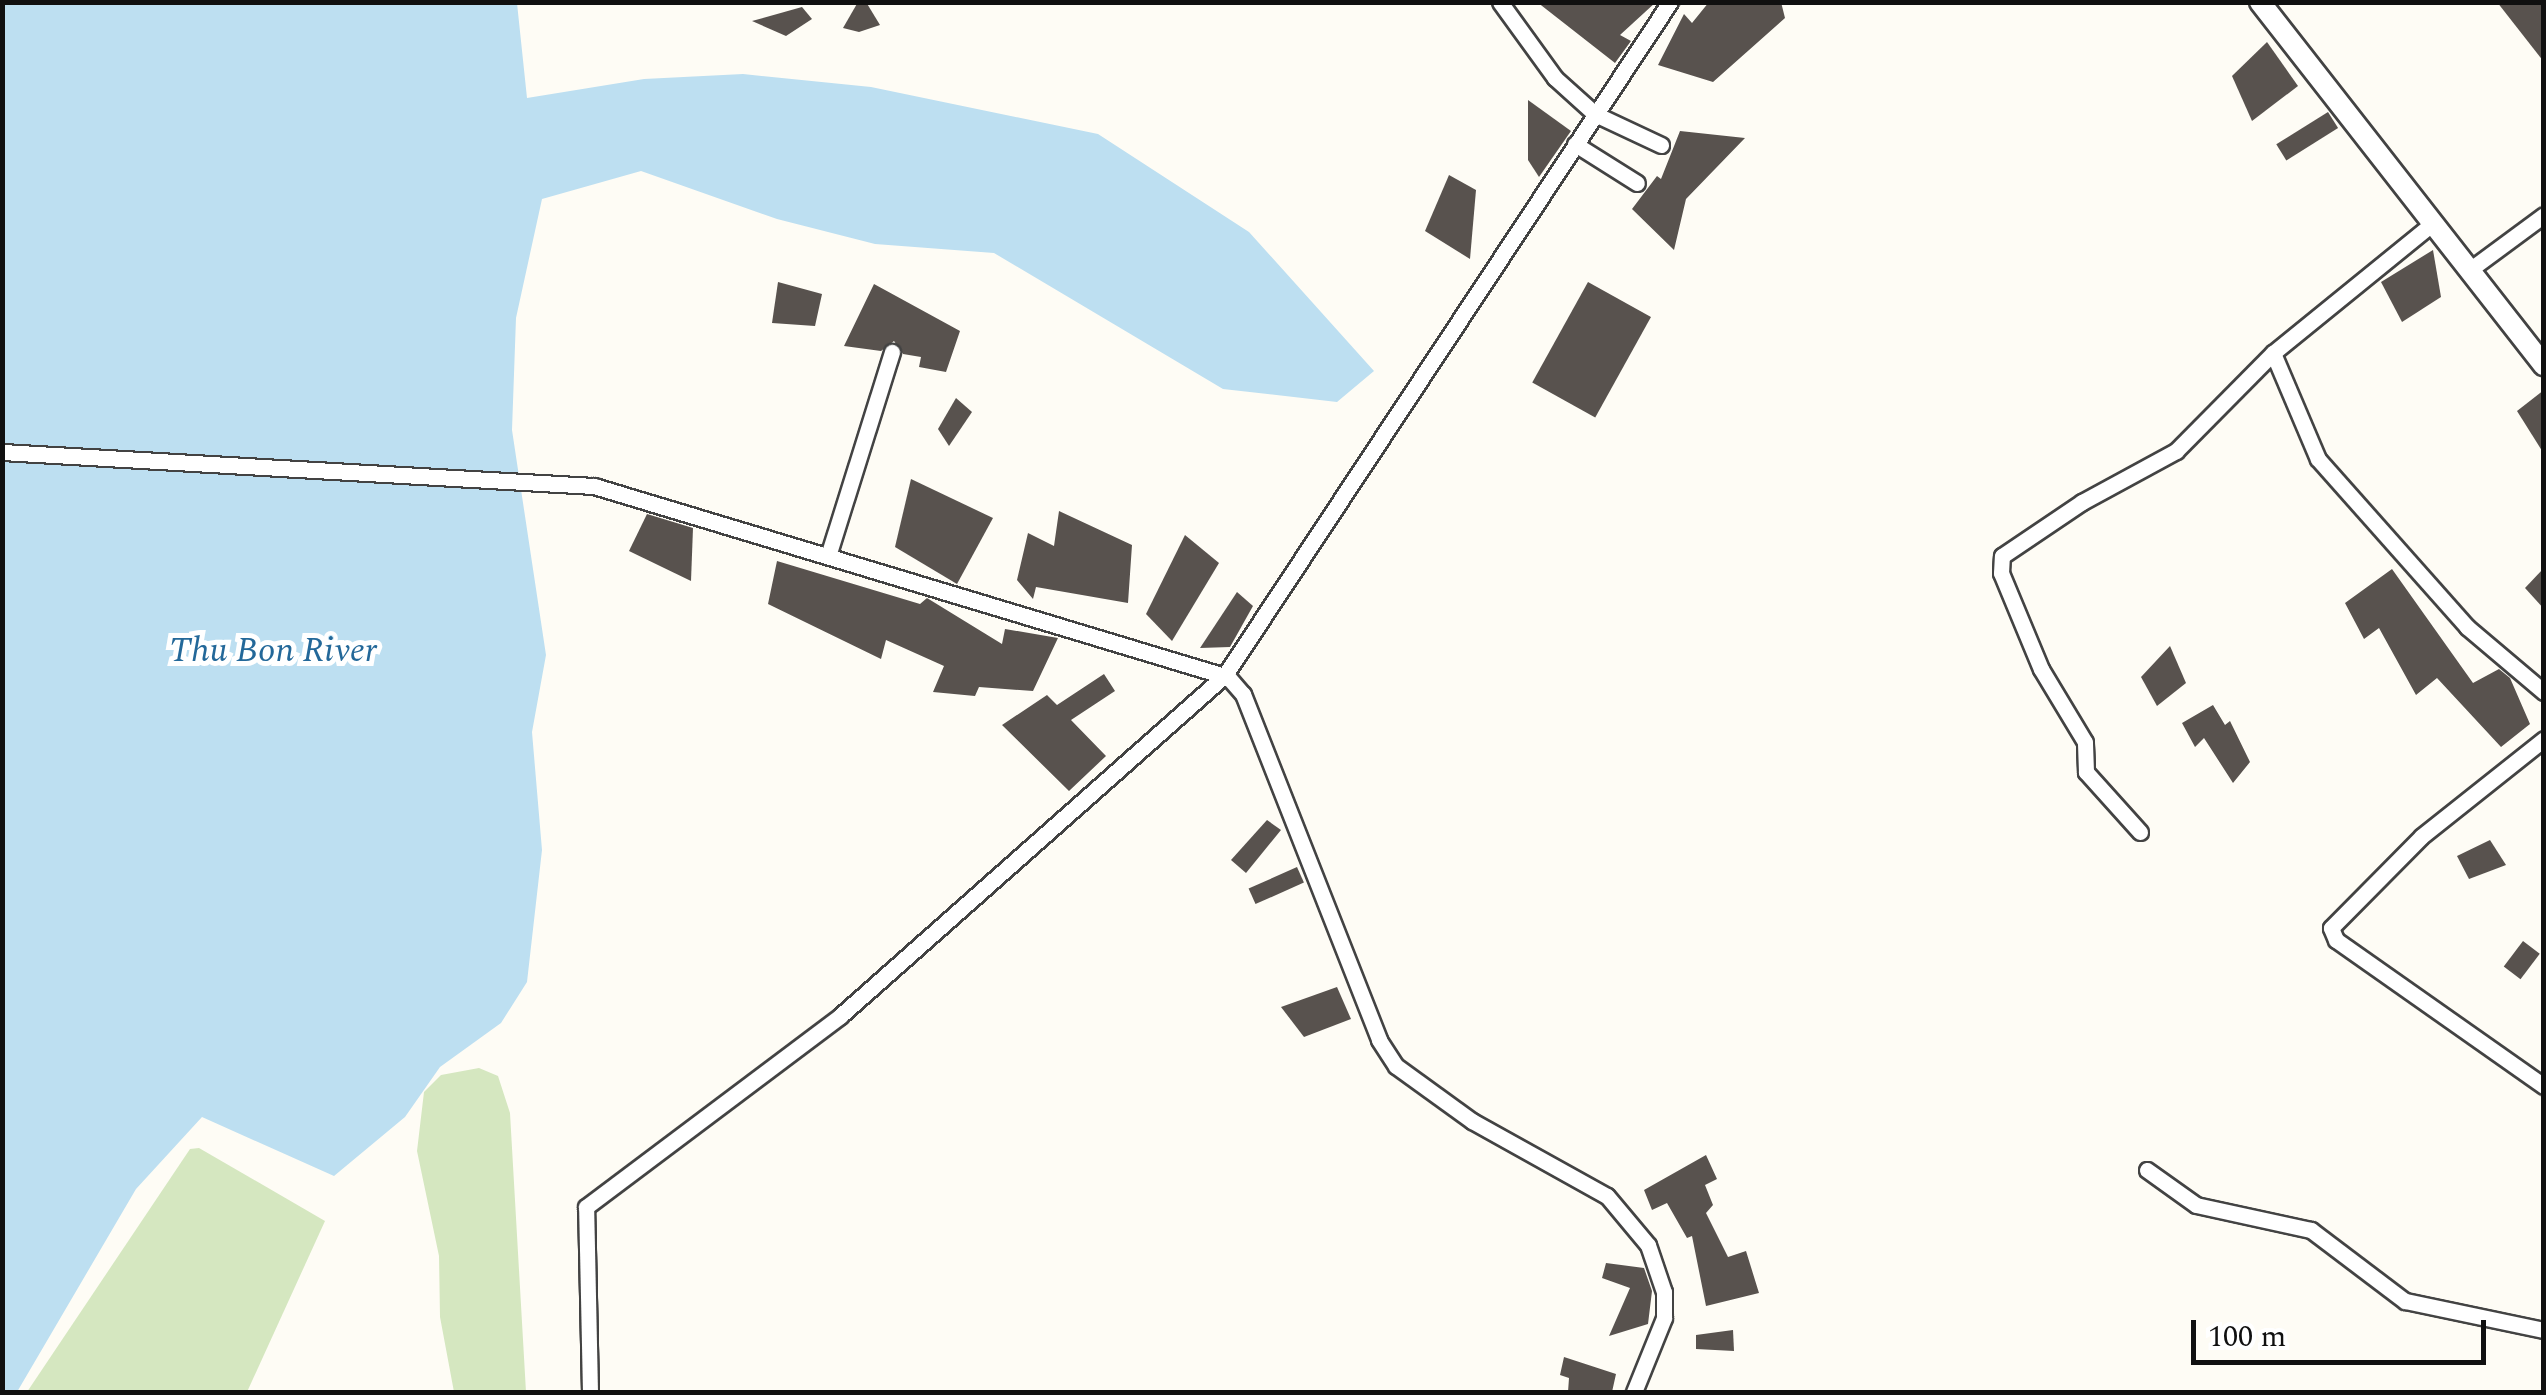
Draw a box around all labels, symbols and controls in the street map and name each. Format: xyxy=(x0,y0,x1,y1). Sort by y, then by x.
water label: Thu Bon River xyxy=(169,630,377,672)
scale bar xyxy=(2196,1300,2491,1362)
text: 100 m xyxy=(2208,1314,2286,1360)

